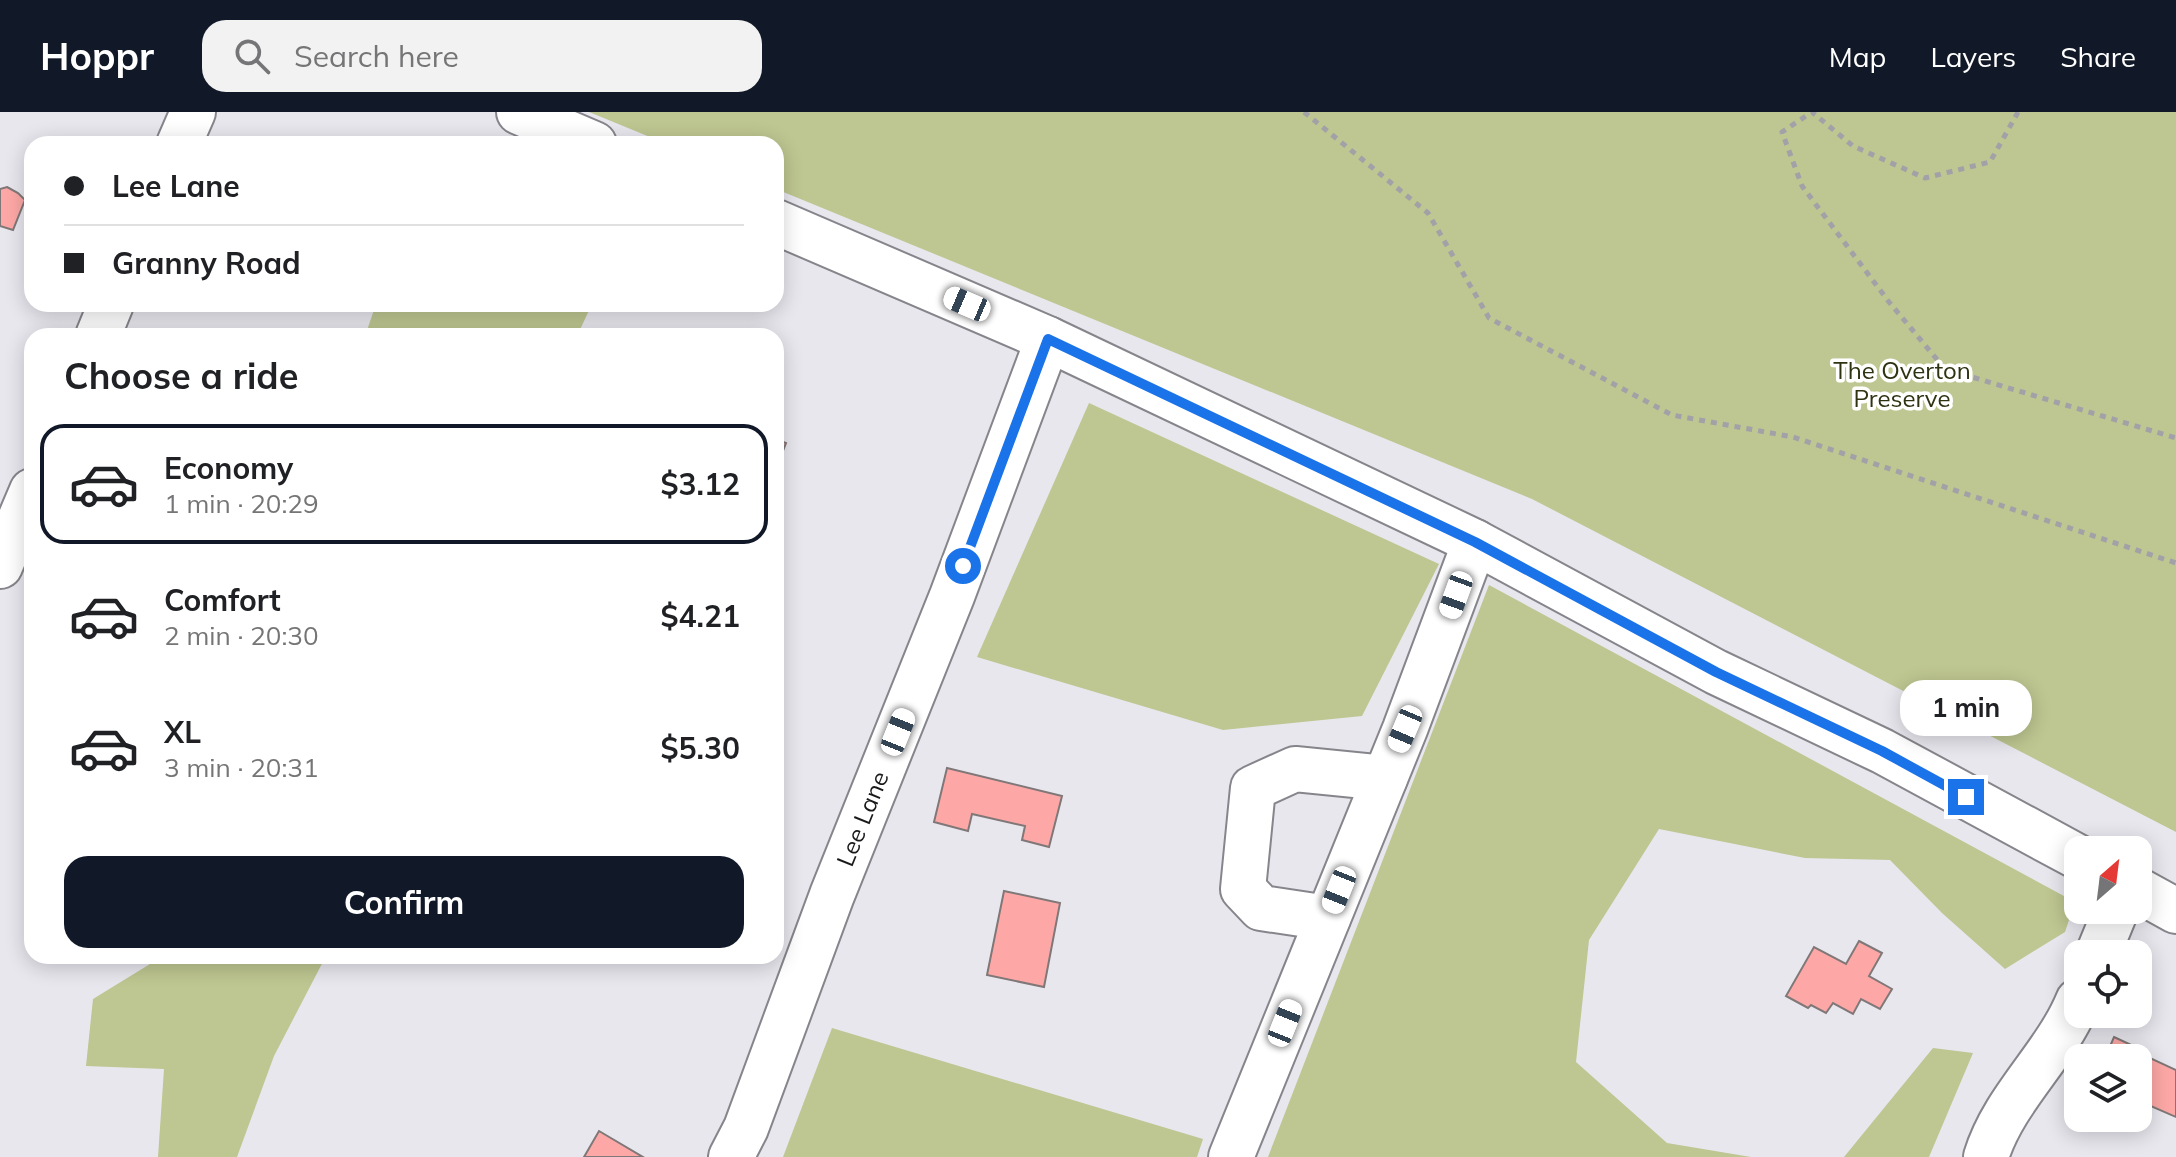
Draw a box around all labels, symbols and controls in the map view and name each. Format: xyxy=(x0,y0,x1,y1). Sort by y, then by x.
search box xyxy=(202,20,762,92)
text: Hoppr xyxy=(40,32,154,80)
icon: search xyxy=(230,34,274,78)
text: Search here xyxy=(294,37,459,75)
text: Map xyxy=(1829,39,1886,74)
text: Layers xyxy=(1930,39,2016,74)
text: Share xyxy=(2060,39,2136,74)
text: Lee Lane xyxy=(112,167,240,205)
text: Granny Road xyxy=(112,244,301,282)
car xyxy=(940,284,994,324)
text: Choose a ride xyxy=(64,353,298,398)
park label: The Overton Preserve xyxy=(1833,355,1971,413)
icon: car xyxy=(68,448,140,520)
text: Economy xyxy=(164,449,293,487)
text: $3.12 xyxy=(661,465,740,503)
text: 1 min · 20:29 xyxy=(164,487,319,520)
route start xyxy=(945,548,981,584)
car xyxy=(1437,568,1475,622)
icon: car xyxy=(68,580,140,652)
text: Comfort xyxy=(164,581,281,619)
text: $4.21 xyxy=(661,597,740,635)
text: 2 min · 20:30 xyxy=(164,619,319,652)
callout: 1 min xyxy=(1900,681,2032,737)
text: 1 min xyxy=(1932,691,2000,724)
car xyxy=(1385,702,1425,756)
car xyxy=(878,705,918,759)
icon: car xyxy=(68,712,140,784)
text: XL xyxy=(164,713,201,751)
text: $5.30 xyxy=(661,729,740,767)
text: 3 min · 20:31 xyxy=(164,751,319,784)
street label: Lee Lane xyxy=(829,767,895,871)
route end xyxy=(1948,779,1984,815)
north arrow xyxy=(2064,836,2152,924)
map controls xyxy=(2064,836,2152,1132)
button: Confirm xyxy=(64,856,744,948)
car xyxy=(1319,863,1359,917)
button: locate xyxy=(2064,940,2152,1028)
car xyxy=(1265,996,1305,1050)
button: layers xyxy=(2064,1044,2152,1132)

